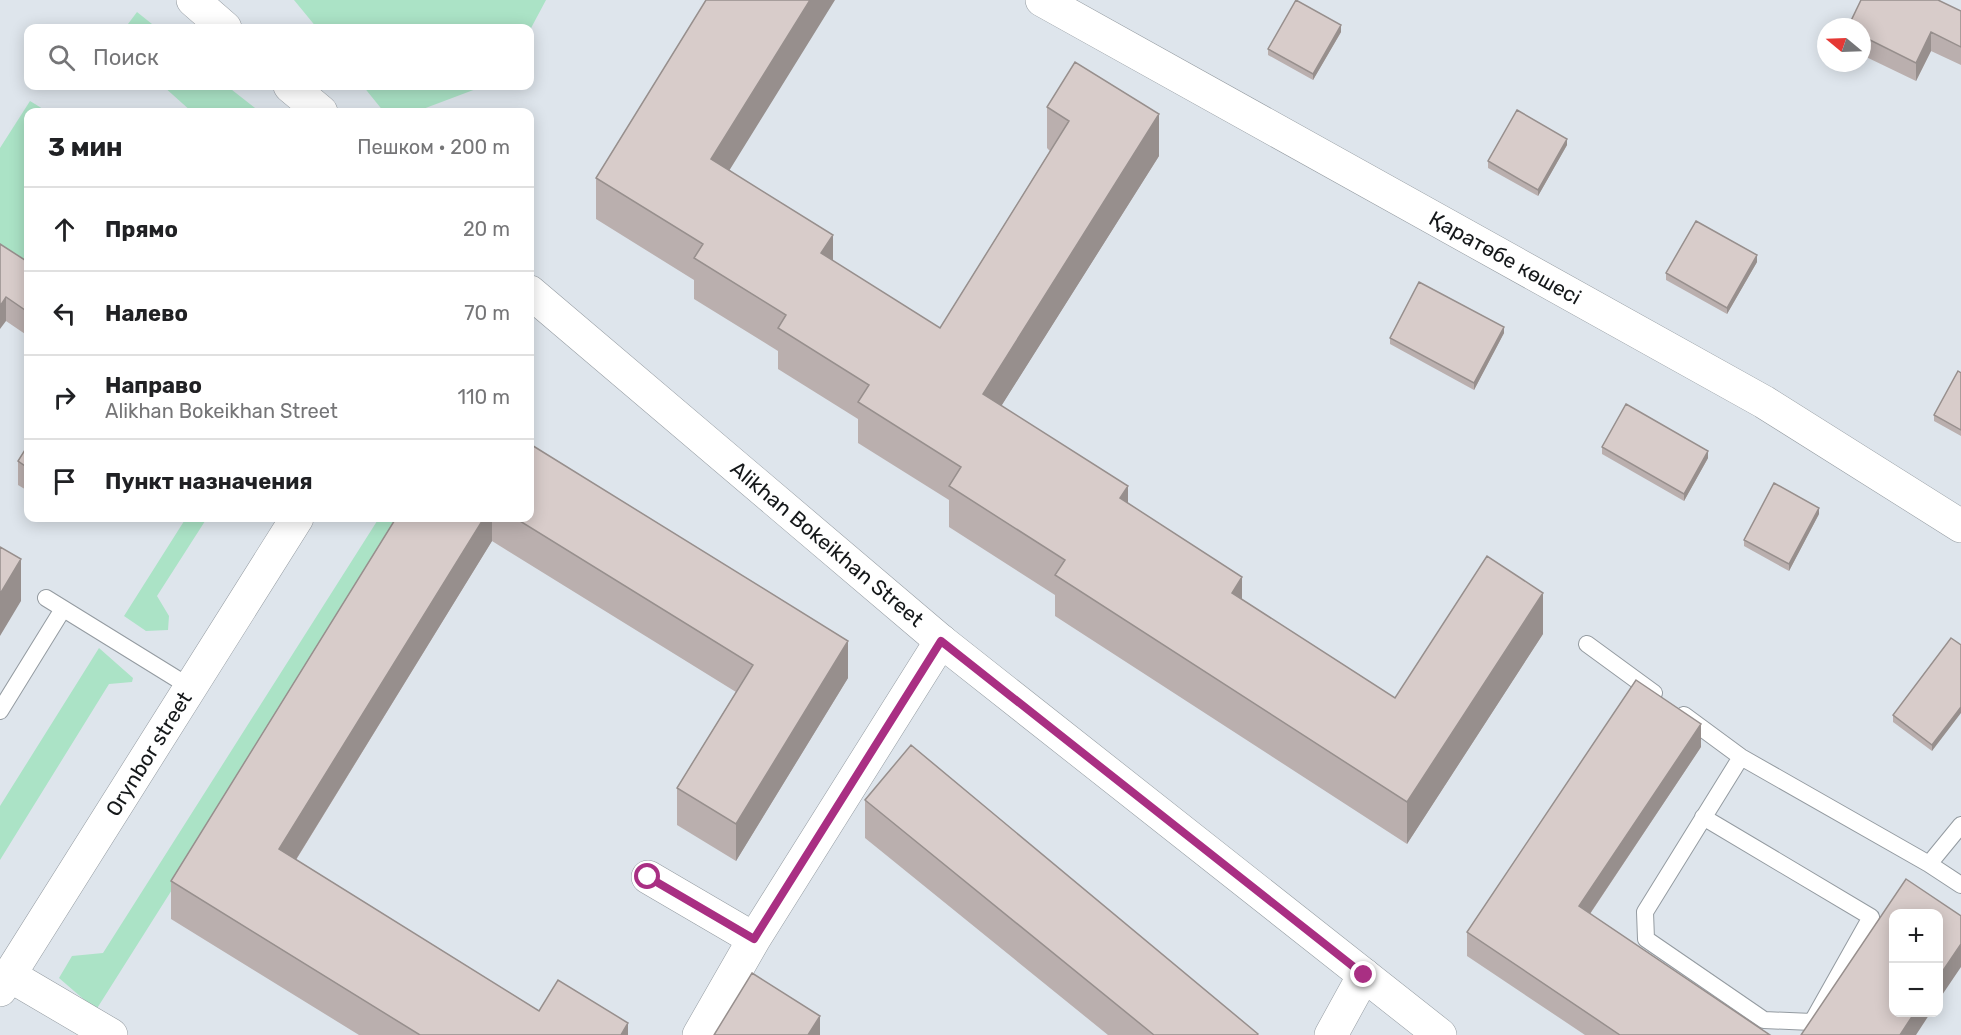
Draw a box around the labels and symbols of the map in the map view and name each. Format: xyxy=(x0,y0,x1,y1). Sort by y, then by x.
north arrow xyxy=(1817,18,1871,72)
street label: Қаратөбе көшесі xyxy=(1425,205,1586,310)
street label: Alikhan Bokeikhan Street xyxy=(726,455,929,632)
street label: Orynbor street xyxy=(100,687,197,821)
route start xyxy=(634,863,660,889)
route end xyxy=(1350,961,1376,987)

